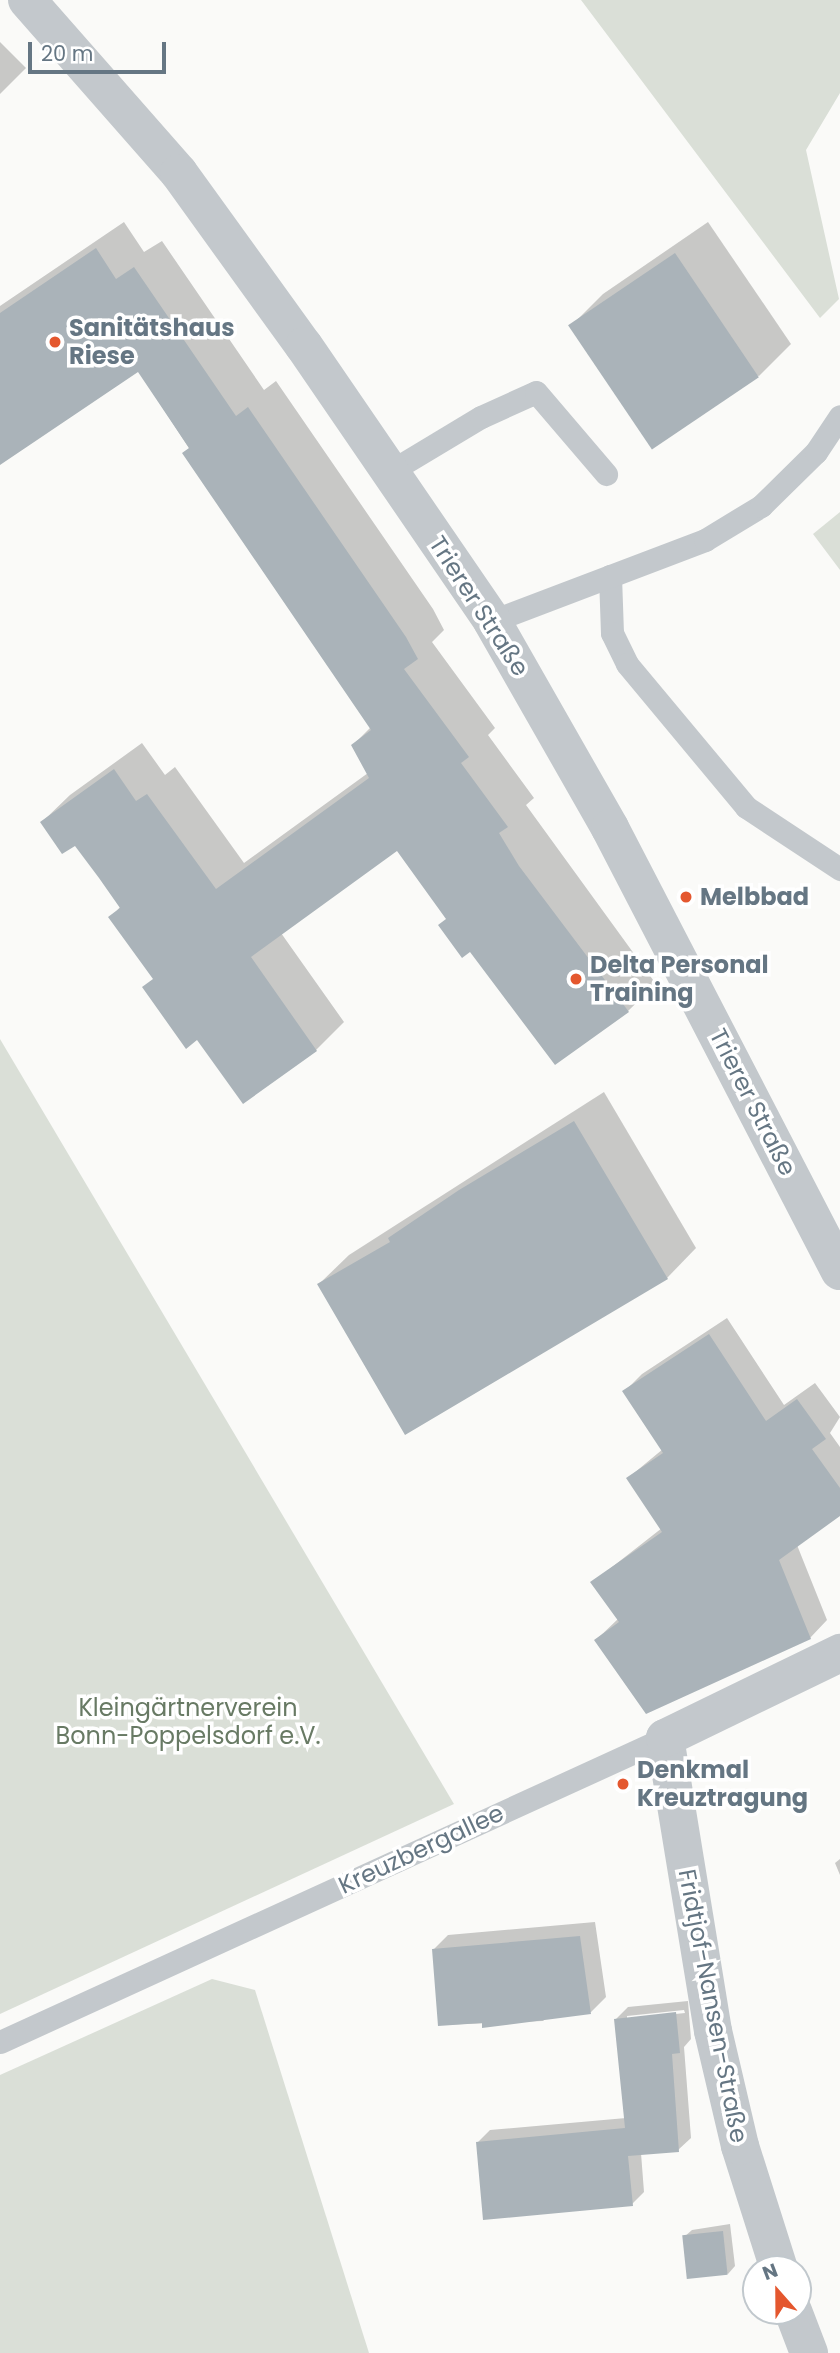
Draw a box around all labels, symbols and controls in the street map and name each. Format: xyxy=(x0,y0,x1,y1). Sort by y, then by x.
scale bar xyxy=(32,28,170,72)
text: 20 m xyxy=(41,39,94,68)
place label: Sanitätshaus Riese xyxy=(69,314,235,370)
marker: Sanitätshaus Riese xyxy=(47,334,63,350)
street label: Trierer Straße xyxy=(423,531,535,681)
place label: Melbbad xyxy=(700,883,809,911)
marker: Melbbad xyxy=(678,889,694,905)
place label: Delta Personal Training xyxy=(590,951,769,1007)
marker: Delta Personal Training xyxy=(568,971,584,987)
street label: Trierer Straße xyxy=(704,1024,802,1180)
park label: Kleingärtnerverein Bonn-Poppelsdorf e.V. xyxy=(55,1694,321,1750)
place label: Denkmal Kreuztragung xyxy=(637,1756,808,1812)
marker: Denkmal Kreuztragung xyxy=(615,1776,631,1792)
street label: Kreuzbergallee xyxy=(334,1798,508,1900)
street label: Fridtjof-Nansen-Straße xyxy=(672,1867,754,2145)
north arrow xyxy=(742,2255,812,2325)
text: N xyxy=(758,2257,782,2287)

